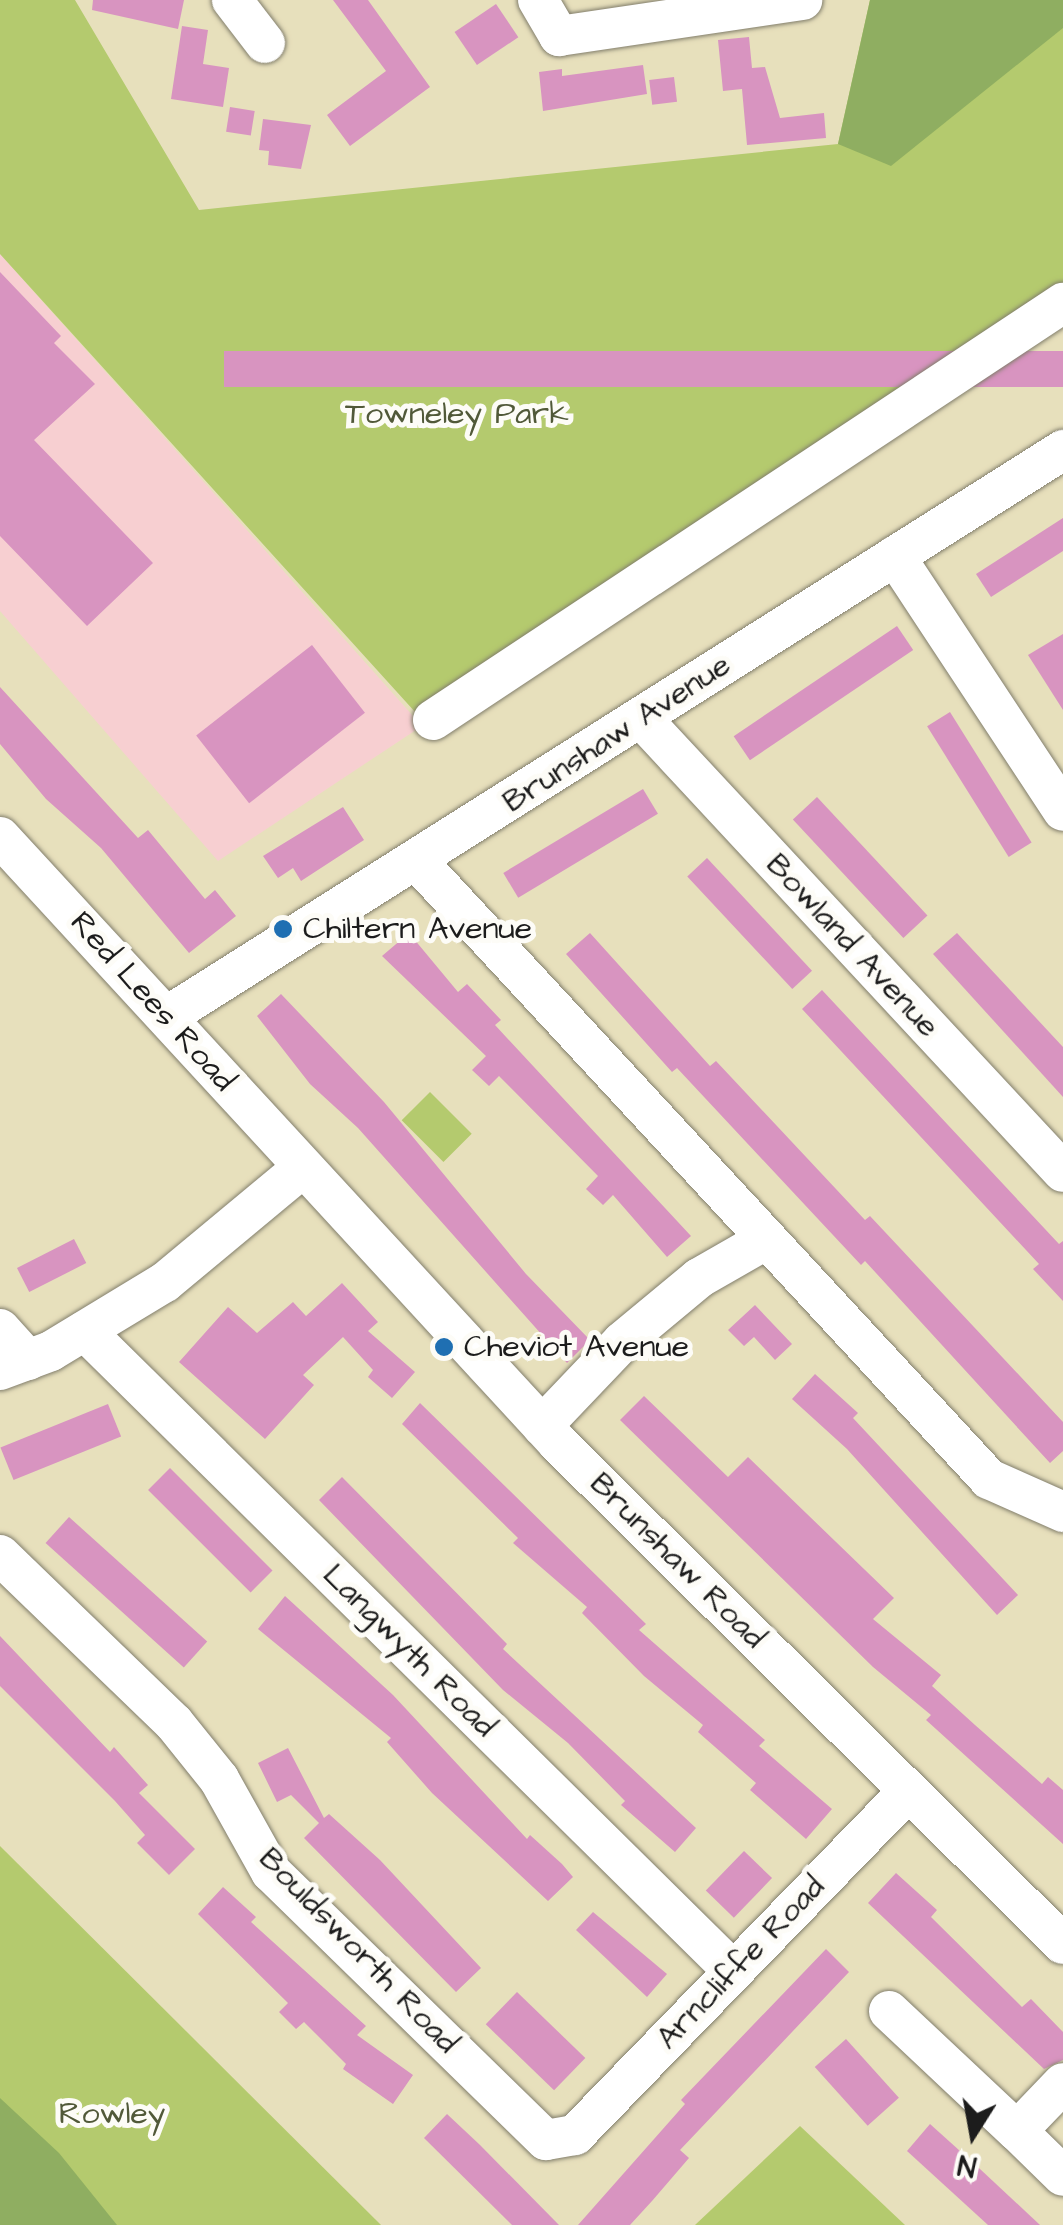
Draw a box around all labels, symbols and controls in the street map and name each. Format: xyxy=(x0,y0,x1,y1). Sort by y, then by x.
park label: Towneley Park xyxy=(345,395,569,433)
street label: Brunshaw Avenue xyxy=(496,646,738,822)
street label: Bowland Avenue xyxy=(757,846,947,1046)
street label: Red Lees Road xyxy=(61,904,243,1100)
place label: Chiltern Avenue xyxy=(303,910,532,948)
marker: Chiltern Avenue xyxy=(272,918,294,940)
place label: Cheviot Avenue xyxy=(464,1328,689,1366)
marker: Cheviot Avenue xyxy=(433,1336,455,1358)
street label: Brunshaw Road xyxy=(581,1465,773,1657)
street label: Langwyth Road xyxy=(314,1556,504,1746)
street label: Bouldsworth Road xyxy=(250,1840,466,2062)
street label: Arncliffe Road xyxy=(649,1868,833,2058)
north arrow xyxy=(923,2085,1023,2185)
park label: Rowley xyxy=(59,2095,165,2133)
text: N xyxy=(955,2144,980,2186)

